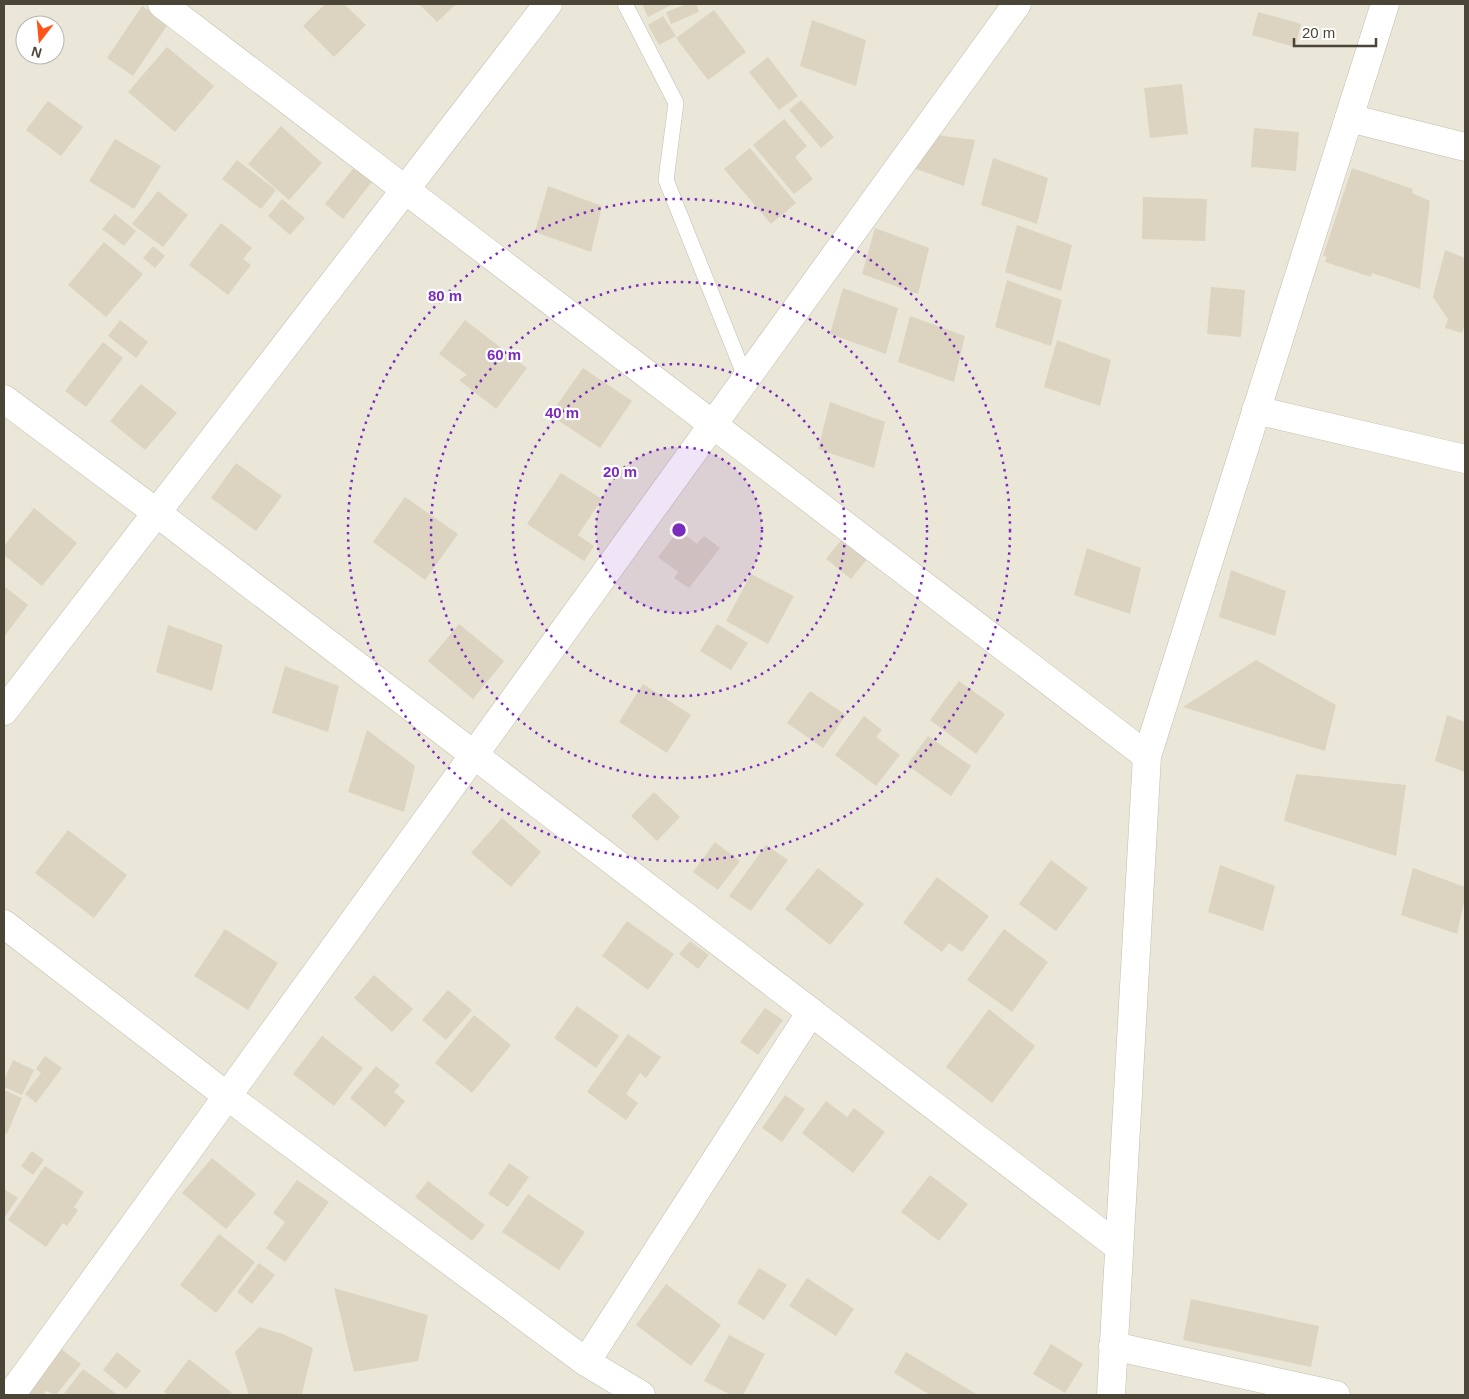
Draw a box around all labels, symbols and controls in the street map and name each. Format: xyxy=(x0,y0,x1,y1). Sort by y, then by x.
north arrow xyxy=(15,15,65,65)
scale bar xyxy=(1294,15,1376,47)
text: 20 m xyxy=(1302,24,1335,41)
text: N xyxy=(29,43,43,62)
text: 80 m xyxy=(428,287,462,304)
text: 60 m xyxy=(487,346,521,363)
text: 40 m xyxy=(545,404,579,421)
text: 20 m xyxy=(603,463,637,480)
centre of rings xyxy=(670,521,688,539)

